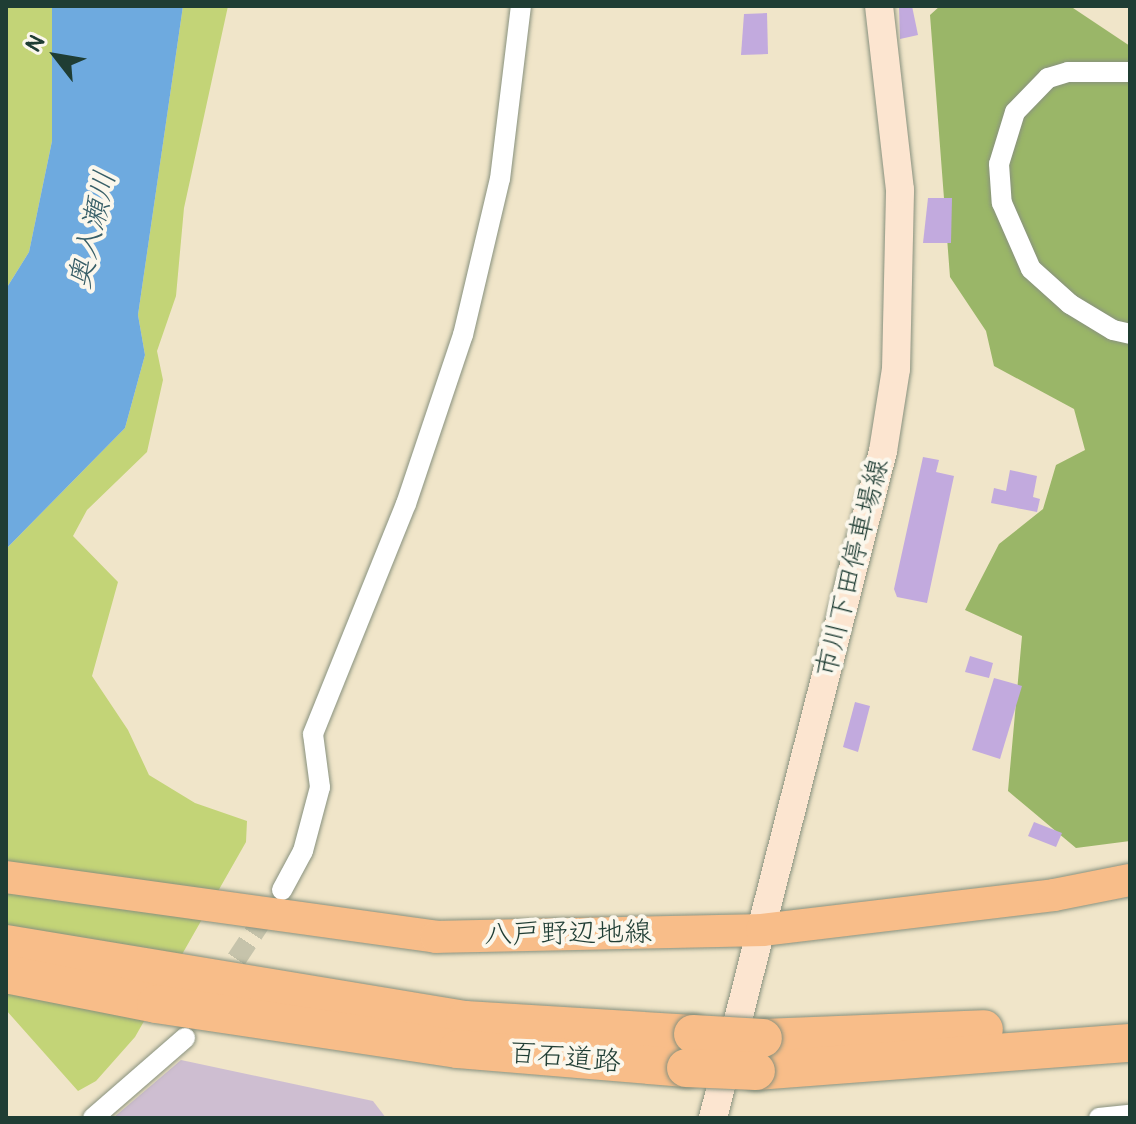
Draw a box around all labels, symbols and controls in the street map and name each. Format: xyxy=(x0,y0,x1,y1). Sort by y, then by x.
north arrow xyxy=(16,16,96,96)
text: N xyxy=(20,30,51,57)
water label: 奥入瀬川 xyxy=(62,167,124,293)
street label: 市川下田停車場線 xyxy=(810,455,896,681)
street label: 八戸野辺地線 xyxy=(484,916,652,952)
street label: 百石道路 xyxy=(508,1036,622,1080)

